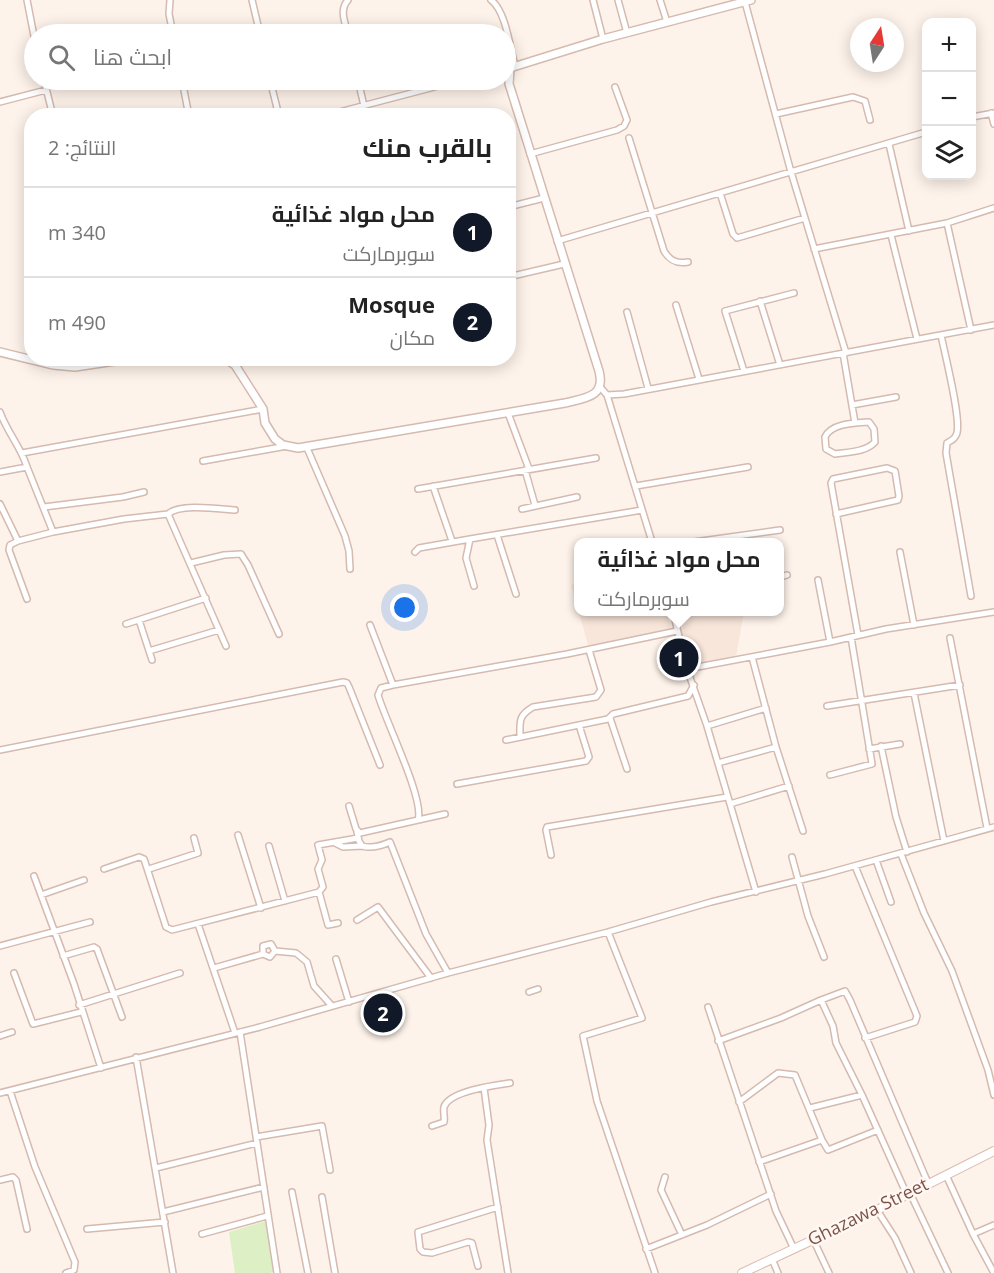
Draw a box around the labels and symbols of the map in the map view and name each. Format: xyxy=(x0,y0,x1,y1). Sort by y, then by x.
north arrow xyxy=(850,18,904,72)
your location xyxy=(390,593,419,622)
pin: 1 xyxy=(660,636,698,680)
pin: 2 xyxy=(364,990,403,1036)
street label: Ghazawa Street xyxy=(803,1171,932,1251)

